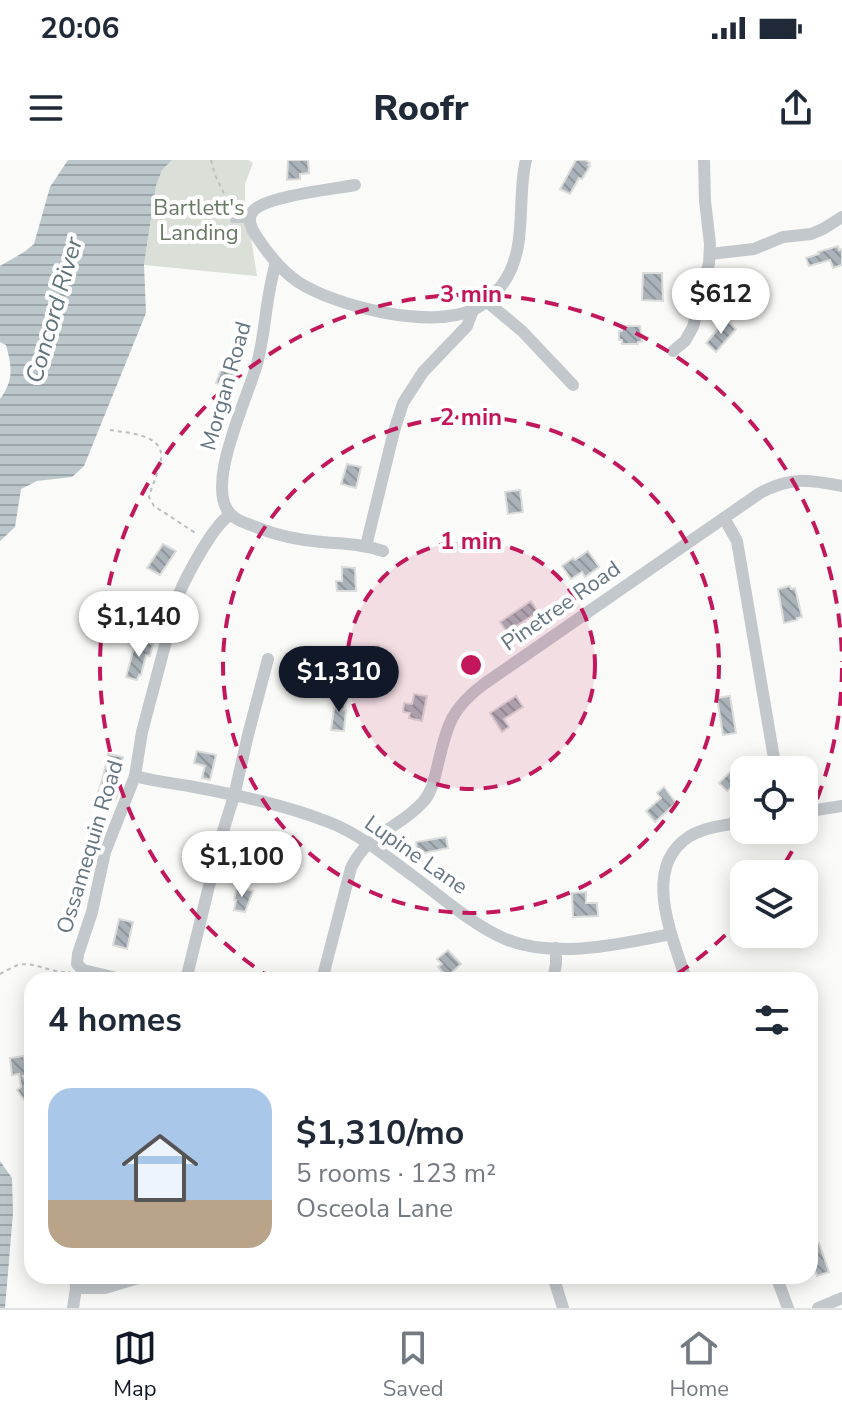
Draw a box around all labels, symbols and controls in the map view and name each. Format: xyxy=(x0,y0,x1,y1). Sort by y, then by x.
text: 20:06 xyxy=(40,8,119,49)
text: Roofr xyxy=(373,84,469,133)
icon: menu xyxy=(24,86,68,130)
icon: share xyxy=(774,86,818,130)
park label: Bartlett's Landing xyxy=(153,193,245,248)
water label: Concord River xyxy=(18,232,90,387)
pin: $612 xyxy=(674,268,768,336)
text: $612 xyxy=(690,276,752,311)
text: 3 min xyxy=(440,278,502,310)
street label: Morgan Road xyxy=(193,318,259,454)
text: 2 min xyxy=(440,401,502,433)
text: 1 min xyxy=(440,525,502,557)
street label: Pinetree Road xyxy=(496,554,626,658)
pin: $1,140 xyxy=(74,591,204,659)
text: $1,140 xyxy=(97,599,181,634)
pin: $1,310 xyxy=(274,646,404,714)
centre of rings xyxy=(457,651,485,679)
text: $1,310 xyxy=(297,654,381,689)
map controls xyxy=(730,756,818,948)
button: locate xyxy=(730,756,818,844)
street label: Ossamequin Road xyxy=(49,757,131,937)
street label: Lupine Lane xyxy=(358,808,474,902)
pin: $1,100 xyxy=(177,831,307,899)
text: $1,100 xyxy=(200,839,284,874)
button: layers xyxy=(730,860,818,948)
text: 4 homes xyxy=(48,997,182,1043)
icon: filters xyxy=(750,998,794,1042)
text: $1,310/mo xyxy=(296,1110,464,1156)
icon: home xyxy=(112,1120,208,1216)
text: 5 rooms · 123 m² xyxy=(296,1156,496,1191)
text: Osceola Lane xyxy=(296,1191,453,1226)
tab: Map xyxy=(113,1326,157,1404)
tab: Saved xyxy=(383,1326,444,1404)
tab: Home xyxy=(670,1326,729,1404)

